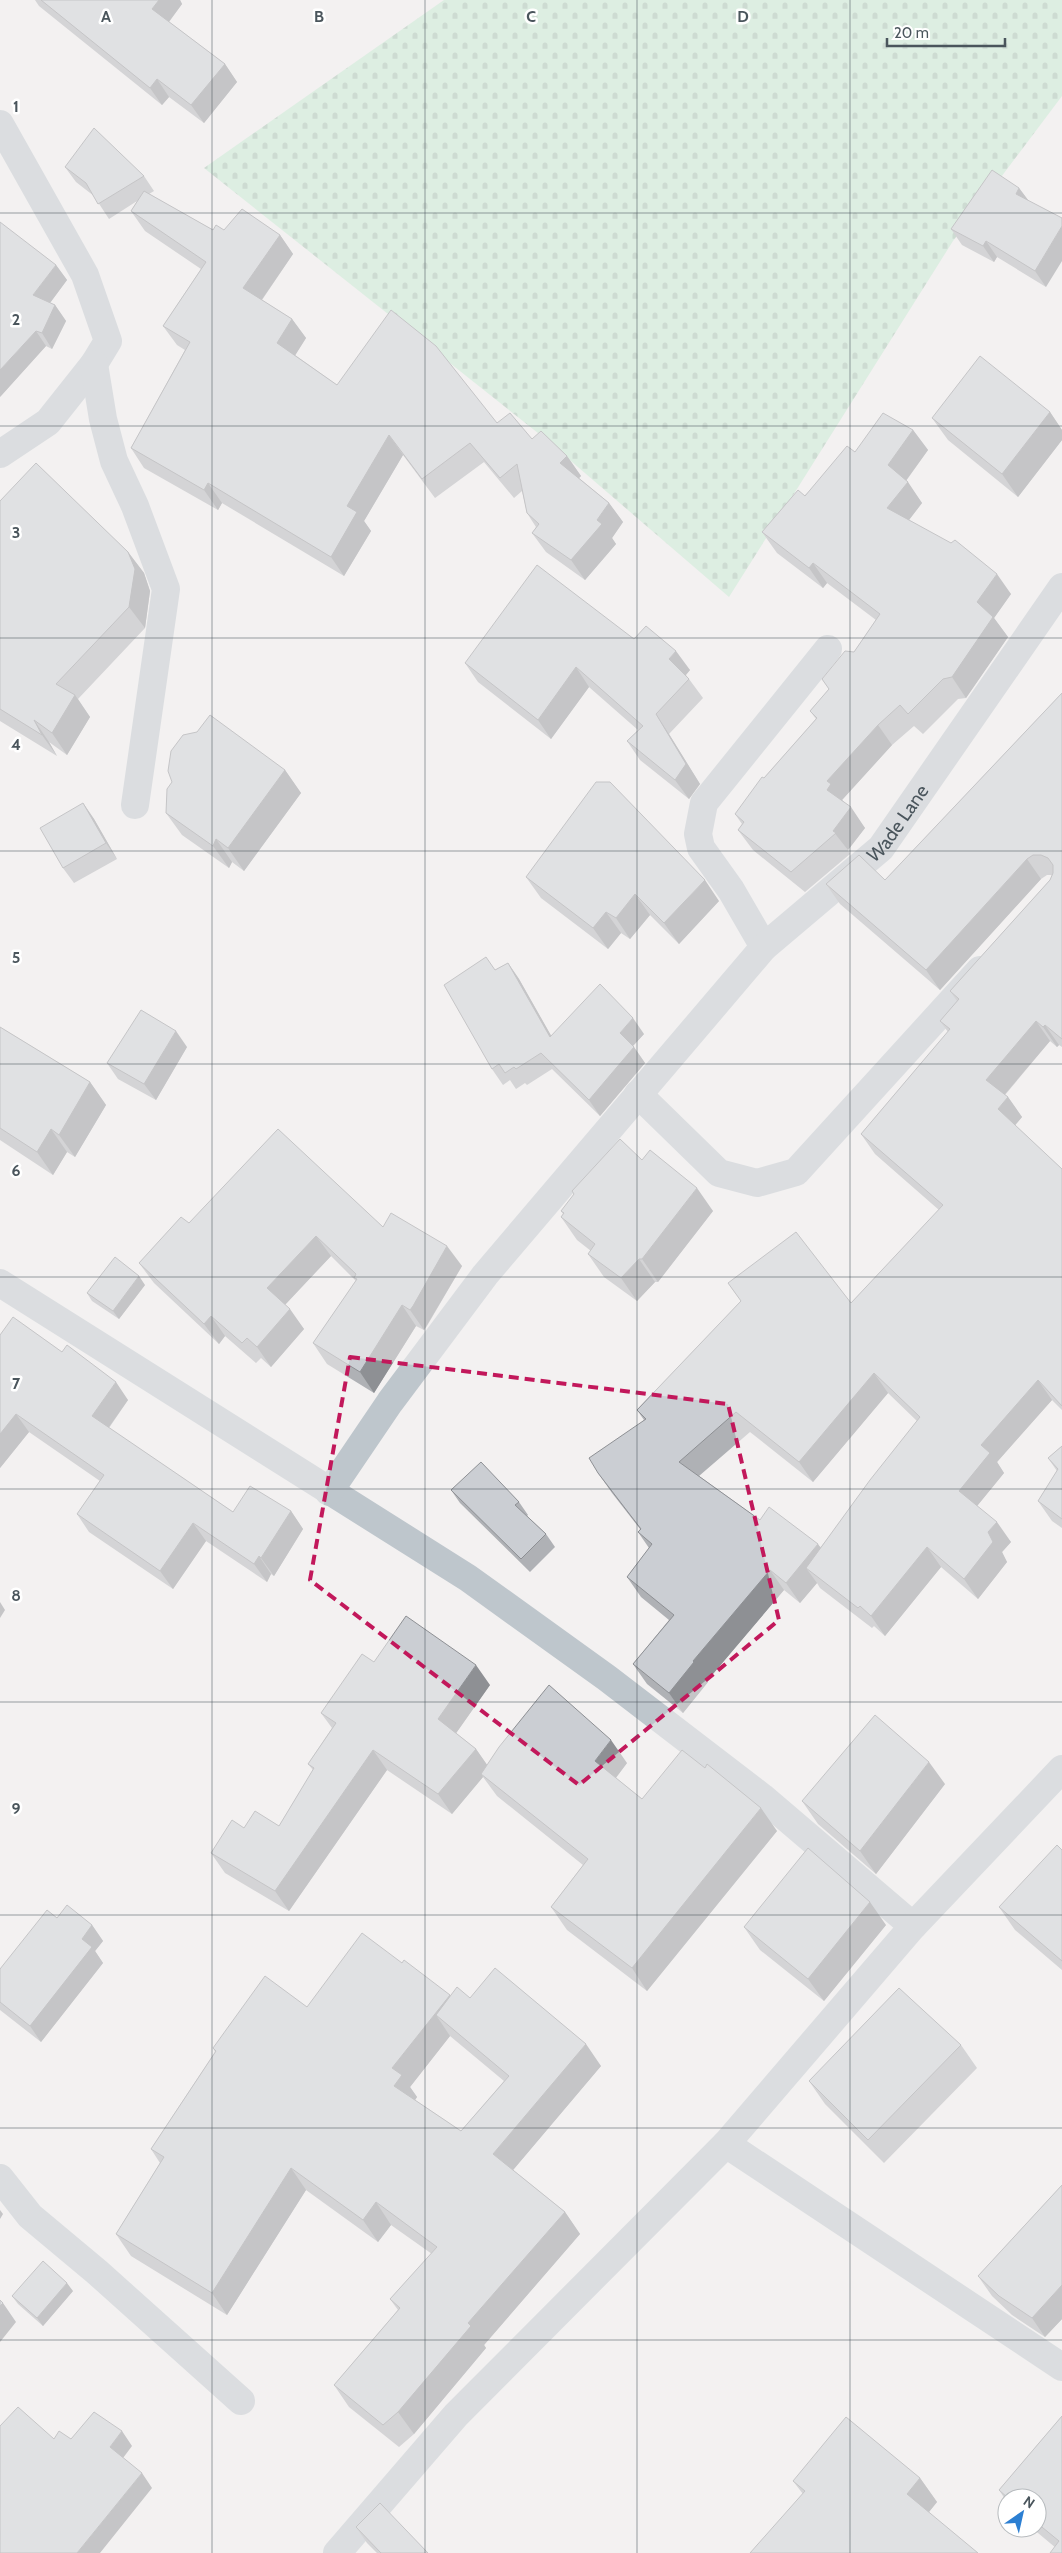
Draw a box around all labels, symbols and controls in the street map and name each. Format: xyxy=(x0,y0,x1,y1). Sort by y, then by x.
text: A xyxy=(101,7,111,26)
text: B xyxy=(314,7,324,26)
text: C xyxy=(526,7,536,26)
text: D xyxy=(737,7,749,26)
scale bar xyxy=(887,15,1004,47)
text: 20 m xyxy=(894,24,929,42)
text: 1 xyxy=(13,97,19,116)
text: 2 xyxy=(12,310,20,329)
text: 3 xyxy=(12,523,20,542)
text: 4 xyxy=(11,735,21,754)
street label: Wade Lane xyxy=(862,780,933,867)
text: 5 xyxy=(12,948,20,967)
text: 6 xyxy=(12,1161,21,1180)
text: 7 xyxy=(12,1374,21,1393)
text: 8 xyxy=(11,1586,21,1605)
text: 9 xyxy=(12,1799,21,1818)
north arrow xyxy=(997,2488,1047,2538)
text: N xyxy=(1020,2492,1038,2512)

